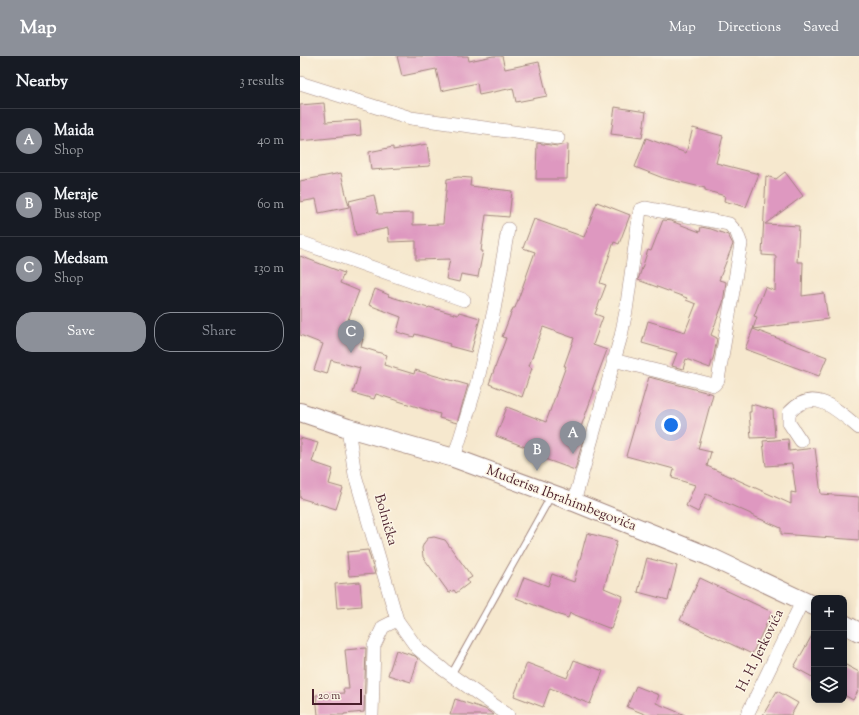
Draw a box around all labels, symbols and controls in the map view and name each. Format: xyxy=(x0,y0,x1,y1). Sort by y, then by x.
text: Map xyxy=(20,15,57,42)
text: Map xyxy=(669,18,696,38)
text: Directions xyxy=(718,18,781,38)
text: Saved xyxy=(803,18,839,38)
text: Nearby xyxy=(16,70,68,94)
text: 3 results xyxy=(239,73,284,91)
text: Maida xyxy=(54,121,94,142)
text: A xyxy=(24,132,34,150)
text: 40 m xyxy=(257,132,284,150)
text: Shop xyxy=(54,142,83,160)
text: Meraje xyxy=(54,185,98,206)
text: B xyxy=(25,196,33,214)
text: 60 m xyxy=(257,196,284,214)
text: Bus stop xyxy=(54,206,101,224)
text: Medsam xyxy=(54,249,108,270)
text: C xyxy=(24,260,34,278)
text: 130 m xyxy=(254,260,284,278)
text: Shop xyxy=(54,270,83,288)
button: Save xyxy=(16,312,146,352)
button: Share xyxy=(154,312,284,352)
pin: C xyxy=(338,320,364,353)
your location xyxy=(661,415,681,435)
pin: A xyxy=(560,421,586,454)
pin: B xyxy=(524,438,550,471)
street label: Muderisa Ibrahimbegovića xyxy=(483,461,639,537)
street label: Bolnička xyxy=(368,492,402,549)
map controls xyxy=(811,595,847,703)
button: + xyxy=(811,595,847,631)
street label: H. H. Jerkovića xyxy=(732,606,790,696)
button: − xyxy=(811,631,847,667)
button: layers xyxy=(811,667,847,703)
scale bar xyxy=(312,687,362,706)
text: 20 m xyxy=(318,688,340,704)

